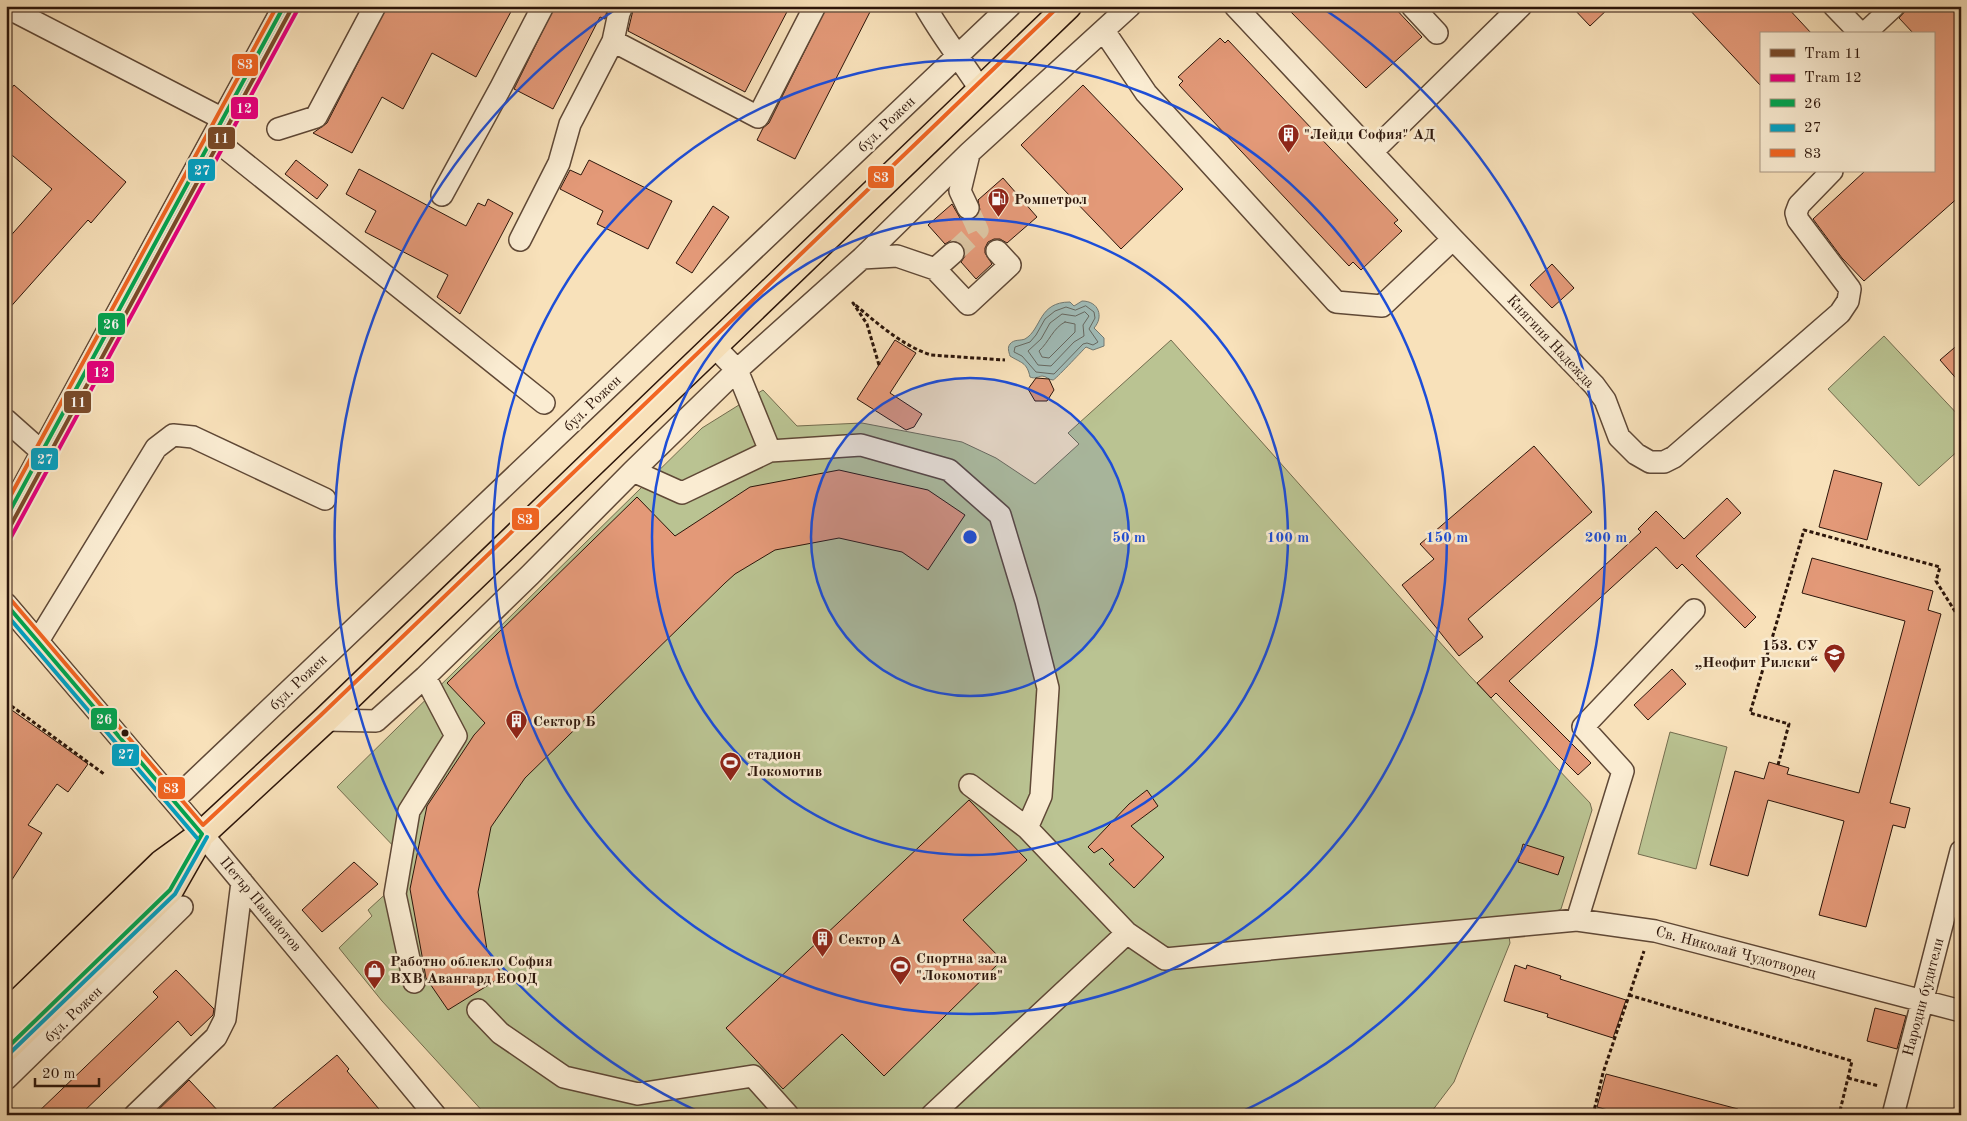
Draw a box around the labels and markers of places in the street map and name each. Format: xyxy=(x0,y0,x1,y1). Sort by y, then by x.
building icon: "Лейди София" АД xyxy=(1276,122,1300,153)
place label: "Лейди София" АД xyxy=(1304,128,1435,143)
fuel station icon: Ромпетрол xyxy=(986,187,1010,218)
place label: Ромпетрол xyxy=(1014,193,1087,208)
centre of rings xyxy=(961,528,979,546)
place label: 153. СУ „Неофит Рилски“ xyxy=(1695,639,1818,671)
school or university icon: 153. СУ „Неофит Рилски“ xyxy=(1822,642,1846,673)
building icon: Сектор Б xyxy=(505,709,529,740)
place label: Сектор Б xyxy=(533,715,596,730)
unlabelled marker xyxy=(120,728,130,738)
place label: стадион Локомотив xyxy=(747,748,822,780)
sports icon: стадион Локомотив xyxy=(719,751,743,782)
building icon: Сектор А xyxy=(810,927,834,958)
place label: Сектор А xyxy=(838,933,901,948)
place label: Спортна зала "Локомотив" xyxy=(916,952,1008,984)
place label: Работно облекло София ВХВ Авангард ЕООД xyxy=(390,955,553,987)
sports icon: Спортна зала "Локомотив" xyxy=(888,955,912,986)
shop icon: Работно облекло София ВХВ Авангард ЕООД xyxy=(362,958,386,989)

